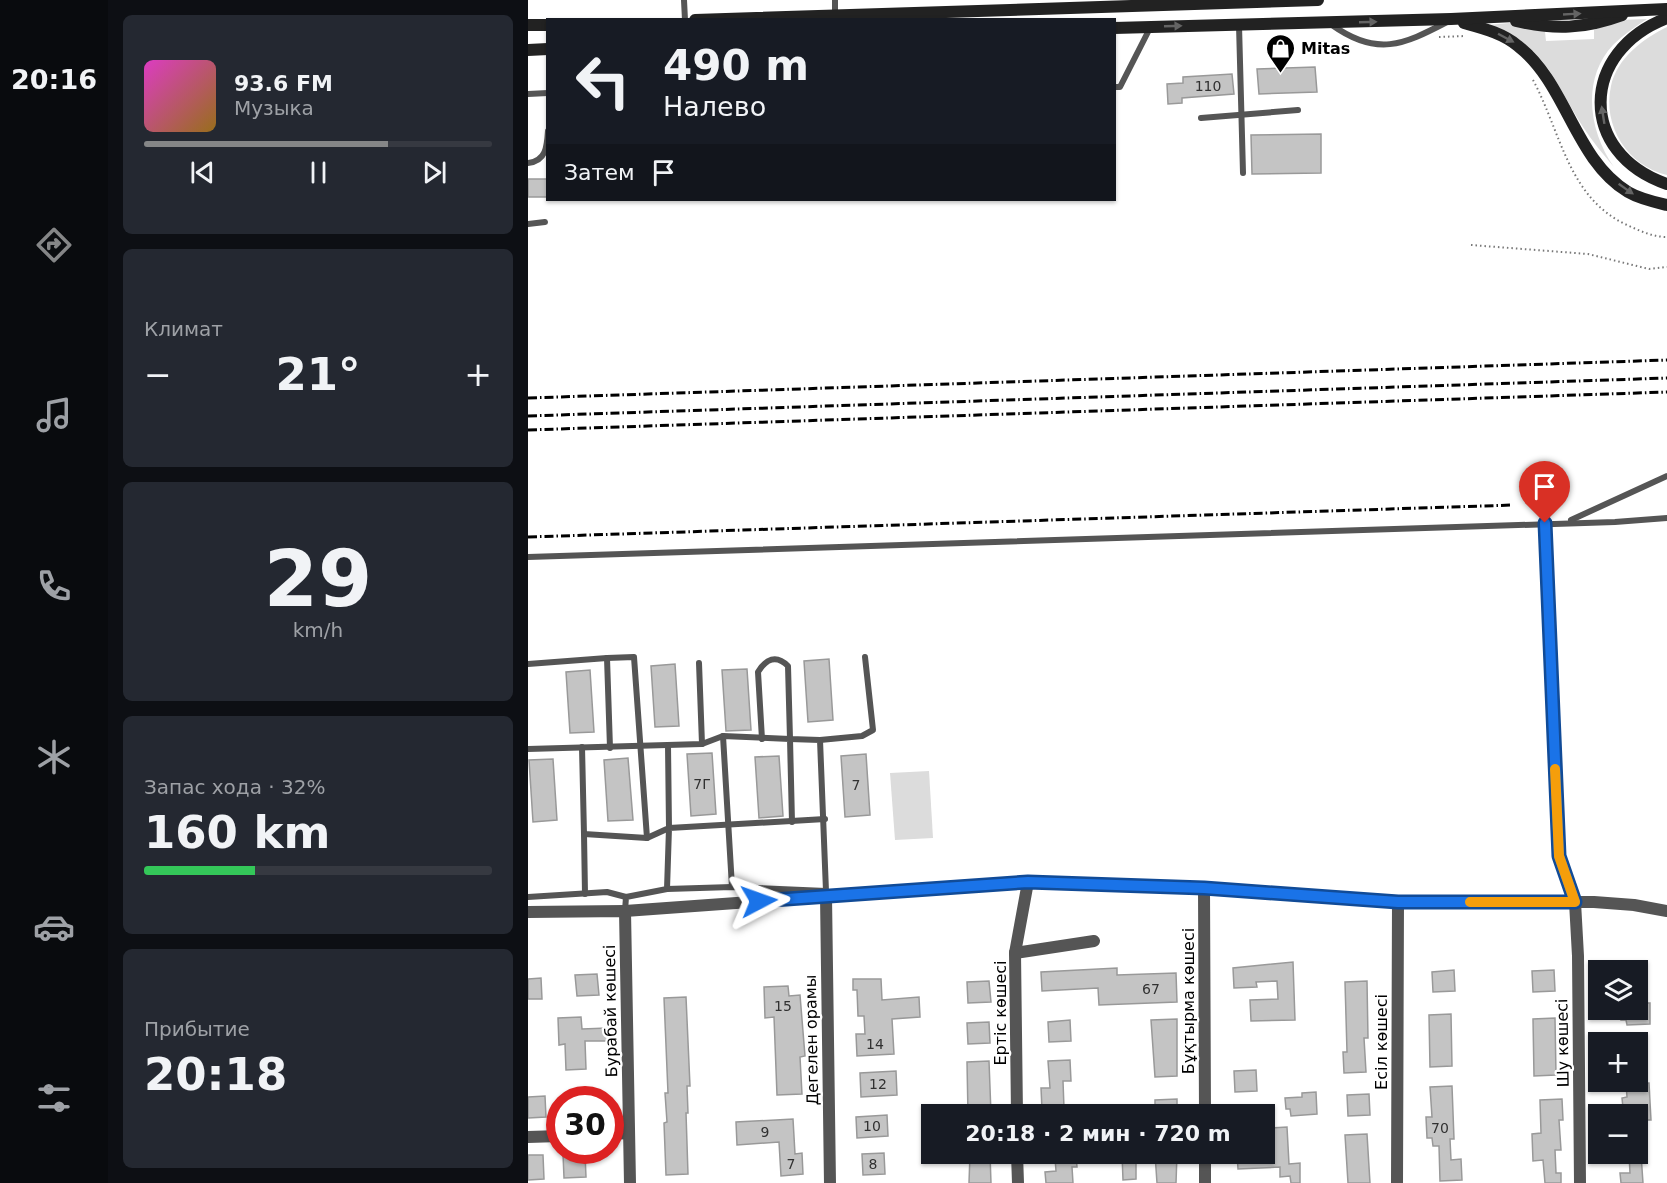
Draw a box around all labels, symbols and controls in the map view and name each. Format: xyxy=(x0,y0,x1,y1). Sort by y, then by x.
one-way arrow xyxy=(1563,9,1582,18)
one-way arrow xyxy=(1358,17,1377,26)
one-way arrow xyxy=(1163,21,1182,31)
shop icon: Mitas xyxy=(1264,32,1296,74)
one-way arrow xyxy=(1497,33,1515,43)
place label: Mitas xyxy=(1301,39,1350,58)
text: 490 m xyxy=(663,41,809,90)
icon: left xyxy=(564,42,642,120)
text: 20:16 xyxy=(11,64,97,95)
text: 93.6 FM xyxy=(234,71,333,96)
house number: 110 xyxy=(1195,78,1221,94)
text: Налево xyxy=(663,91,766,122)
text: Музыка xyxy=(234,96,314,120)
one-way arrow xyxy=(1598,105,1607,124)
icon: previous xyxy=(186,156,219,189)
icon: pause xyxy=(302,156,335,189)
icon: next xyxy=(418,156,451,189)
icon: arrive xyxy=(647,156,680,189)
text: Затем xyxy=(564,160,635,185)
one-way arrow xyxy=(1617,183,1633,195)
icon: directions xyxy=(33,224,75,266)
text: Климат xyxy=(144,317,223,341)
text: 21° xyxy=(275,348,361,401)
text: − xyxy=(144,355,172,394)
text: + xyxy=(464,355,492,394)
icon: music xyxy=(33,394,75,436)
pin xyxy=(1519,461,1570,523)
icon: arrive xyxy=(1528,470,1561,503)
text: 29 xyxy=(264,534,372,624)
icon: phone xyxy=(33,565,75,607)
text: km/h xyxy=(293,618,343,642)
icon: climate xyxy=(33,736,75,778)
text: Запас хода · 32% xyxy=(144,775,325,799)
house number: 7Г xyxy=(693,776,711,792)
house number: 7 xyxy=(852,777,860,793)
text: 160 km xyxy=(144,806,330,859)
position arrow xyxy=(727,869,791,933)
icon: car xyxy=(33,906,75,948)
street label: Бұқтырма көшесі xyxy=(1179,928,1198,1074)
street label: Бурабай көшесі xyxy=(600,944,621,1078)
street label: Ертіс көшесі xyxy=(991,960,1010,1066)
map controls xyxy=(1588,960,1648,1164)
button: layers xyxy=(1588,960,1648,1020)
street label: Дегелен орамы xyxy=(801,974,822,1105)
house number: 67 xyxy=(1142,981,1160,997)
street label: Есіл көшесі xyxy=(1372,994,1391,1090)
house number: 15 xyxy=(774,998,792,1014)
street label: Шу көшесі xyxy=(1552,998,1573,1088)
text: Прибытие xyxy=(144,1017,250,1041)
button: + xyxy=(1588,1032,1648,1092)
house number: 14 xyxy=(866,1036,884,1052)
text: 20:18 xyxy=(144,1048,287,1101)
house number: 12 xyxy=(869,1076,887,1092)
icon: filters xyxy=(33,1077,75,1119)
speed limit sign: 30 xyxy=(546,1086,624,1164)
button: − xyxy=(1588,1104,1648,1164)
house number: 10 xyxy=(863,1118,881,1134)
house number: 70 xyxy=(1431,1120,1449,1136)
text: 20:18 · 2 мин · 720 m xyxy=(965,1121,1231,1146)
house number: 9 xyxy=(761,1124,769,1140)
house number: 7 xyxy=(787,1156,795,1172)
house number: 8 xyxy=(869,1156,877,1172)

